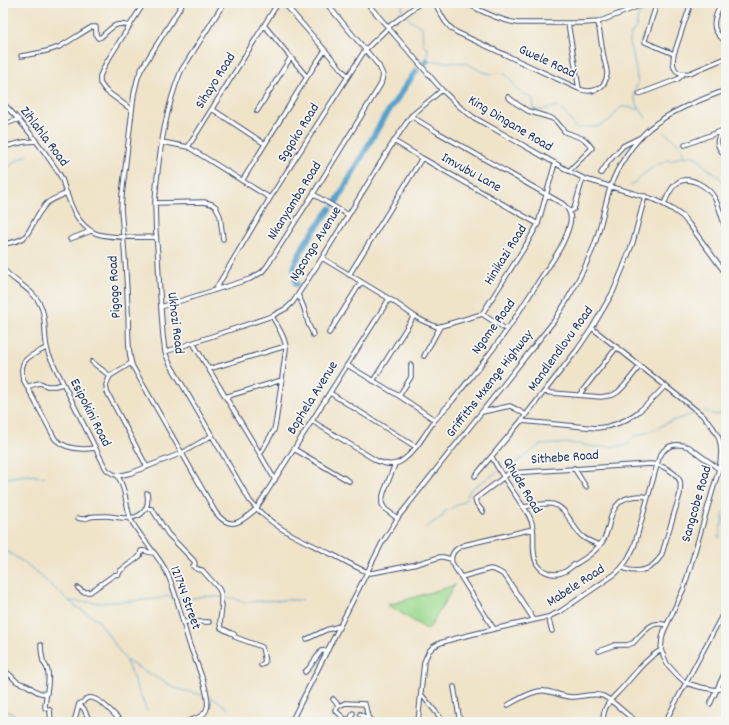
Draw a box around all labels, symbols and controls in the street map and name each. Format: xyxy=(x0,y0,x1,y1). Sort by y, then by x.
street label: Gwele Road xyxy=(515,40,579,84)
street label: Sihayo Road xyxy=(191,49,241,113)
street label: King Dingane Road xyxy=(464,91,556,157)
street label: Sgqoko Road xyxy=(273,100,325,166)
street label: Zihlahla Road xyxy=(15,103,73,171)
street label: Imvubu Lane xyxy=(437,148,505,198)
street label: Nkanyamba Road xyxy=(263,158,327,244)
street label: Ngcongo Avenue xyxy=(285,203,347,285)
street label: Hinikazi Road xyxy=(479,221,533,289)
street label: Pigogo Road xyxy=(103,255,127,319)
street label: Ukhozi Road xyxy=(161,291,189,355)
street label: Ngome Road xyxy=(467,295,521,359)
street label: Mandlendlovu Road xyxy=(523,302,599,396)
street label: Griffiths Mxenge Highway xyxy=(441,325,539,442)
street label: Bophela Avenue xyxy=(282,357,344,439)
street label: Esipokini Road xyxy=(64,375,116,451)
street label: Sithebe Road xyxy=(530,446,600,470)
street label: Qhude Road xyxy=(497,454,547,518)
street label: Sangcobe Road xyxy=(677,463,717,545)
street label: Mabele Road xyxy=(543,560,609,612)
street label: 121744 Street xyxy=(164,563,206,633)

